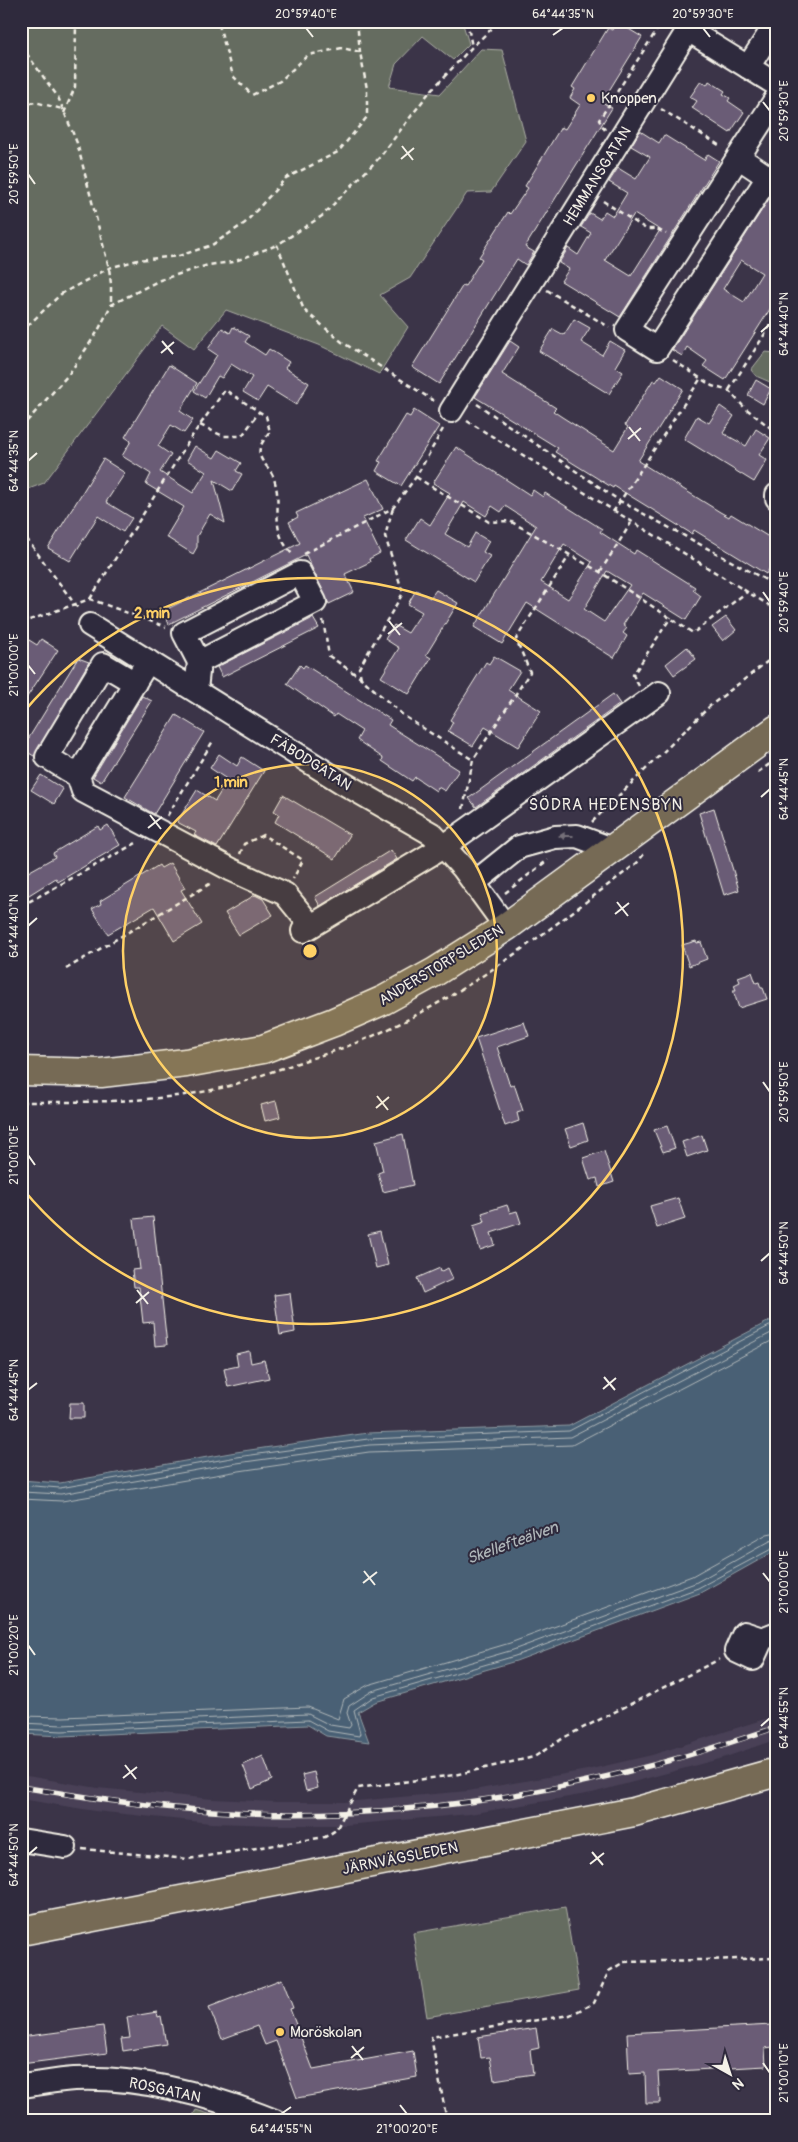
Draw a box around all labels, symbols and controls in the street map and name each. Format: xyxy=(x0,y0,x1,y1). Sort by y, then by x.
text: 20°59'40"E xyxy=(275,7,337,22)
text: 64°44'35"N xyxy=(532,7,594,22)
text: 20°59'30"E xyxy=(672,7,734,22)
text: 20°59'30"E xyxy=(777,80,792,142)
place label: Knoppen xyxy=(601,89,657,108)
marker: Knoppen xyxy=(585,92,597,104)
street label: HEMMANSGATAN xyxy=(559,123,636,230)
text: 20°59'50"E xyxy=(7,143,22,205)
text: 64°44'40"N xyxy=(777,292,792,356)
text: 64°44'35"N xyxy=(7,430,22,492)
text: 20°59'40"E xyxy=(777,571,792,633)
text: 2 min xyxy=(134,604,170,623)
text: 21°00'00"E xyxy=(7,634,22,696)
street label: FÄBODGATAN xyxy=(266,730,355,795)
text: 64°44'45"N xyxy=(777,758,792,820)
text: 1 min xyxy=(214,773,248,792)
district label: SÖDRA HEDENSBYN xyxy=(529,795,683,815)
one-way arrow xyxy=(557,833,573,841)
text: 64°44'40"N xyxy=(7,894,22,958)
street label: ANDERSTORPSLEDEN xyxy=(376,921,507,1010)
centre of rings xyxy=(301,942,319,960)
text: 20°59'50"E xyxy=(777,1061,792,1123)
text: 21°00'10"E xyxy=(7,1125,22,1185)
text: 64°44'50"N xyxy=(777,1221,792,1285)
text: 64°44'45"N xyxy=(7,1359,22,1421)
water label: Skellefteälven xyxy=(464,1517,562,1569)
text: 21°00'00"E xyxy=(777,1551,792,1613)
text: 21°00'20"E xyxy=(7,1614,22,1676)
text: 64°44'55"N xyxy=(777,1687,792,1749)
text: 64°44'50"N xyxy=(7,1823,22,1887)
street label: JÄRNVÄGSLEDEN xyxy=(340,1838,460,1879)
place label: Moröskolan xyxy=(290,2023,362,2042)
marker: Moröskolan xyxy=(274,2026,286,2038)
text: 21°00'10"E xyxy=(777,2043,792,2103)
north arrow xyxy=(706,2050,756,2100)
street label: ROSGATAN xyxy=(127,2074,203,2107)
text: N xyxy=(729,2074,747,2093)
text: 64°44'55"N xyxy=(250,2122,312,2137)
text: 21°00'20"E xyxy=(376,2122,438,2137)

